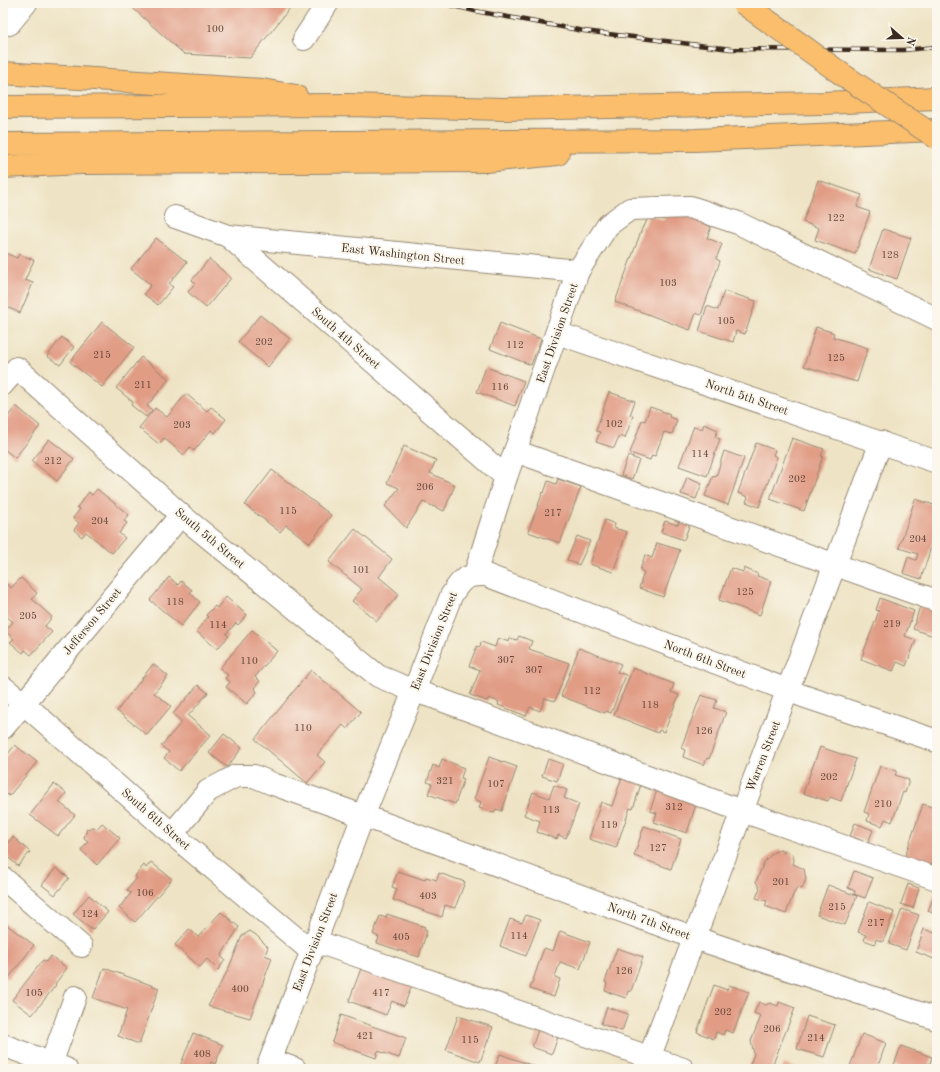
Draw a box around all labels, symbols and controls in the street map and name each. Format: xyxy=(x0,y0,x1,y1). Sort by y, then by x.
north arrow xyxy=(882,18,922,58)
house number: 100 xyxy=(206,24,224,34)
text: N xyxy=(903,35,917,47)
house number: 122 xyxy=(827,213,845,223)
street label: East Washington Street xyxy=(340,243,465,267)
house number: 128 xyxy=(881,250,899,260)
house number: 103 xyxy=(659,278,677,288)
street label: East Division Street xyxy=(535,282,581,385)
street label: South 4th Street xyxy=(309,306,382,372)
house number: 105 xyxy=(717,316,735,326)
house number: 202 xyxy=(255,337,273,347)
house number: 112 xyxy=(506,340,524,350)
house number: 215 xyxy=(93,350,111,360)
house number: 125 xyxy=(827,353,845,363)
street label: North 5th Street xyxy=(704,377,790,418)
house number: 211 xyxy=(134,380,152,390)
house number: 116 xyxy=(491,382,509,392)
house number: 102 xyxy=(605,419,623,429)
house number: 203 xyxy=(173,420,191,430)
house number: 114 xyxy=(691,449,709,459)
house number: 212 xyxy=(44,456,62,466)
house number: 202 xyxy=(788,474,806,484)
house number: 206 xyxy=(416,482,434,492)
street label: South 5th Street xyxy=(172,506,247,571)
house number: 115 xyxy=(279,506,297,516)
house number: 217 xyxy=(544,508,562,518)
house number: 204 xyxy=(91,516,109,526)
house number: 204 xyxy=(909,534,927,544)
house number: 101 xyxy=(352,565,370,575)
street label: Jefferson Street xyxy=(61,586,124,657)
house number: 125 xyxy=(736,587,754,597)
street label: East Division Street xyxy=(410,590,460,692)
house number: 118 xyxy=(166,597,184,607)
house number: 205 xyxy=(19,611,37,621)
house number: 219 xyxy=(883,619,901,629)
house number: 114 xyxy=(209,620,227,630)
street label: North 6th Street xyxy=(662,639,747,681)
house number: 307 xyxy=(497,655,515,665)
house number: 110 xyxy=(240,656,258,666)
house number: 307 xyxy=(525,665,543,675)
house number: 112 xyxy=(583,686,601,696)
house number: 118 xyxy=(641,700,659,710)
street label: Warren Street xyxy=(745,719,783,793)
house number: 110 xyxy=(294,723,312,733)
house number: 126 xyxy=(695,726,713,736)
house number: 202 xyxy=(820,772,838,782)
house number: 321 xyxy=(436,776,454,786)
house number: 107 xyxy=(487,779,505,789)
street label: South 6th Street xyxy=(119,787,192,853)
house number: 210 xyxy=(874,799,892,809)
house number: 312 xyxy=(665,802,683,812)
house number: 113 xyxy=(542,805,560,815)
house number: 119 xyxy=(600,820,618,830)
house number: 127 xyxy=(649,843,667,853)
house number: 201 xyxy=(772,877,790,887)
house number: 106 xyxy=(136,888,154,898)
street label: East Division Street xyxy=(291,891,340,994)
house number: 403 xyxy=(419,891,437,901)
street label: North 7th Street xyxy=(606,901,692,942)
house number: 215 xyxy=(828,902,846,912)
house number: 124 xyxy=(81,909,99,919)
house number: 217 xyxy=(867,918,885,928)
house number: 114 xyxy=(510,931,528,941)
house number: 405 xyxy=(392,932,410,942)
house number: 126 xyxy=(615,966,633,976)
house number: 400 xyxy=(231,984,249,994)
house number: 105 xyxy=(25,988,43,998)
house number: 417 xyxy=(372,988,390,998)
house number: 202 xyxy=(714,1007,732,1017)
house number: 206 xyxy=(763,1024,781,1034)
house number: 421 xyxy=(356,1031,374,1041)
house number: 214 xyxy=(807,1033,825,1043)
house number: 115 xyxy=(461,1035,479,1045)
house number: 408 xyxy=(193,1049,211,1059)

